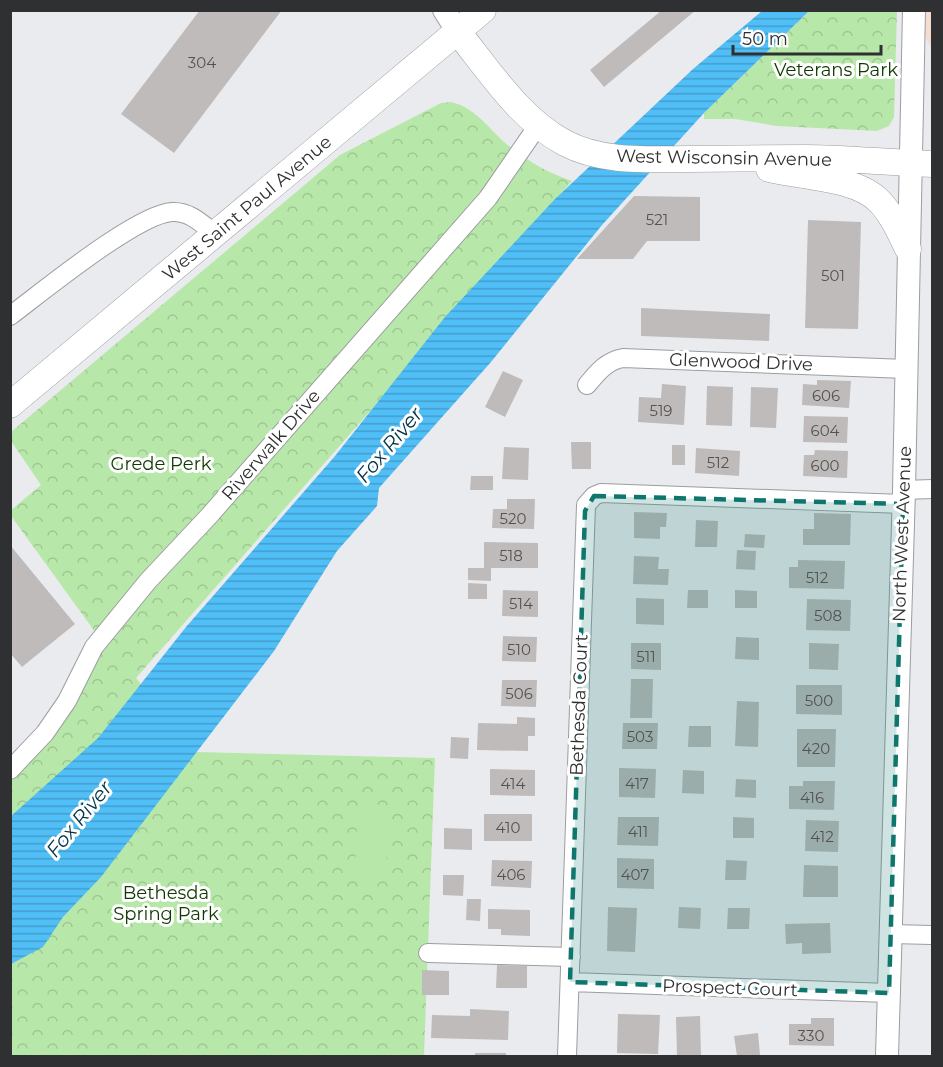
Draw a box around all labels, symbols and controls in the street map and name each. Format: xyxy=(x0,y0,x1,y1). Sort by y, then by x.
scale bar xyxy=(733,18,882,56)
text: 50 m xyxy=(742,28,788,50)
house number: 304 xyxy=(188,53,216,72)
park label: Veterans Park xyxy=(774,59,898,81)
street label: West Saint Paul Avenue xyxy=(158,131,336,285)
street label: West Wisconsin Avenue xyxy=(616,145,832,171)
house number: 521 xyxy=(646,210,668,229)
house number: 501 xyxy=(821,266,845,285)
street label: Glenwood Drive xyxy=(669,348,813,376)
street label: Riverwalk Drive xyxy=(217,385,325,505)
house number: 606 xyxy=(812,386,840,405)
house number: 519 xyxy=(649,401,673,420)
water label: Fox River xyxy=(351,402,428,488)
house number: 604 xyxy=(811,421,840,440)
street label: North West Avenue xyxy=(888,445,916,622)
park label: Grede Perk xyxy=(111,453,212,475)
house number: 512 xyxy=(707,453,729,472)
house number: 600 xyxy=(811,456,840,475)
house number: 520 xyxy=(500,509,526,528)
house number: 518 xyxy=(499,546,523,565)
house number: 512 xyxy=(806,568,828,587)
house number: 514 xyxy=(509,594,533,613)
house number: 508 xyxy=(814,606,842,625)
street label: Bethesda Court xyxy=(566,634,592,776)
house number: 510 xyxy=(507,640,531,659)
house number: 511 xyxy=(636,647,656,666)
house number: 506 xyxy=(505,684,533,703)
house number: 500 xyxy=(805,691,833,710)
house number: 503 xyxy=(627,727,653,746)
house number: 420 xyxy=(802,739,830,758)
house number: 414 xyxy=(501,774,526,793)
house number: 417 xyxy=(625,774,649,793)
water label: Fox River xyxy=(41,775,118,862)
house number: 416 xyxy=(800,788,824,807)
house number: 410 xyxy=(496,818,521,837)
house number: 411 xyxy=(628,822,648,841)
house number: 412 xyxy=(810,827,834,846)
house number: 406 xyxy=(497,865,525,884)
house number: 407 xyxy=(621,865,649,884)
park label: Bethesda Spring Park xyxy=(113,882,219,925)
street label: Prospect Court xyxy=(662,975,798,1001)
house number: 330 xyxy=(798,1026,824,1045)

